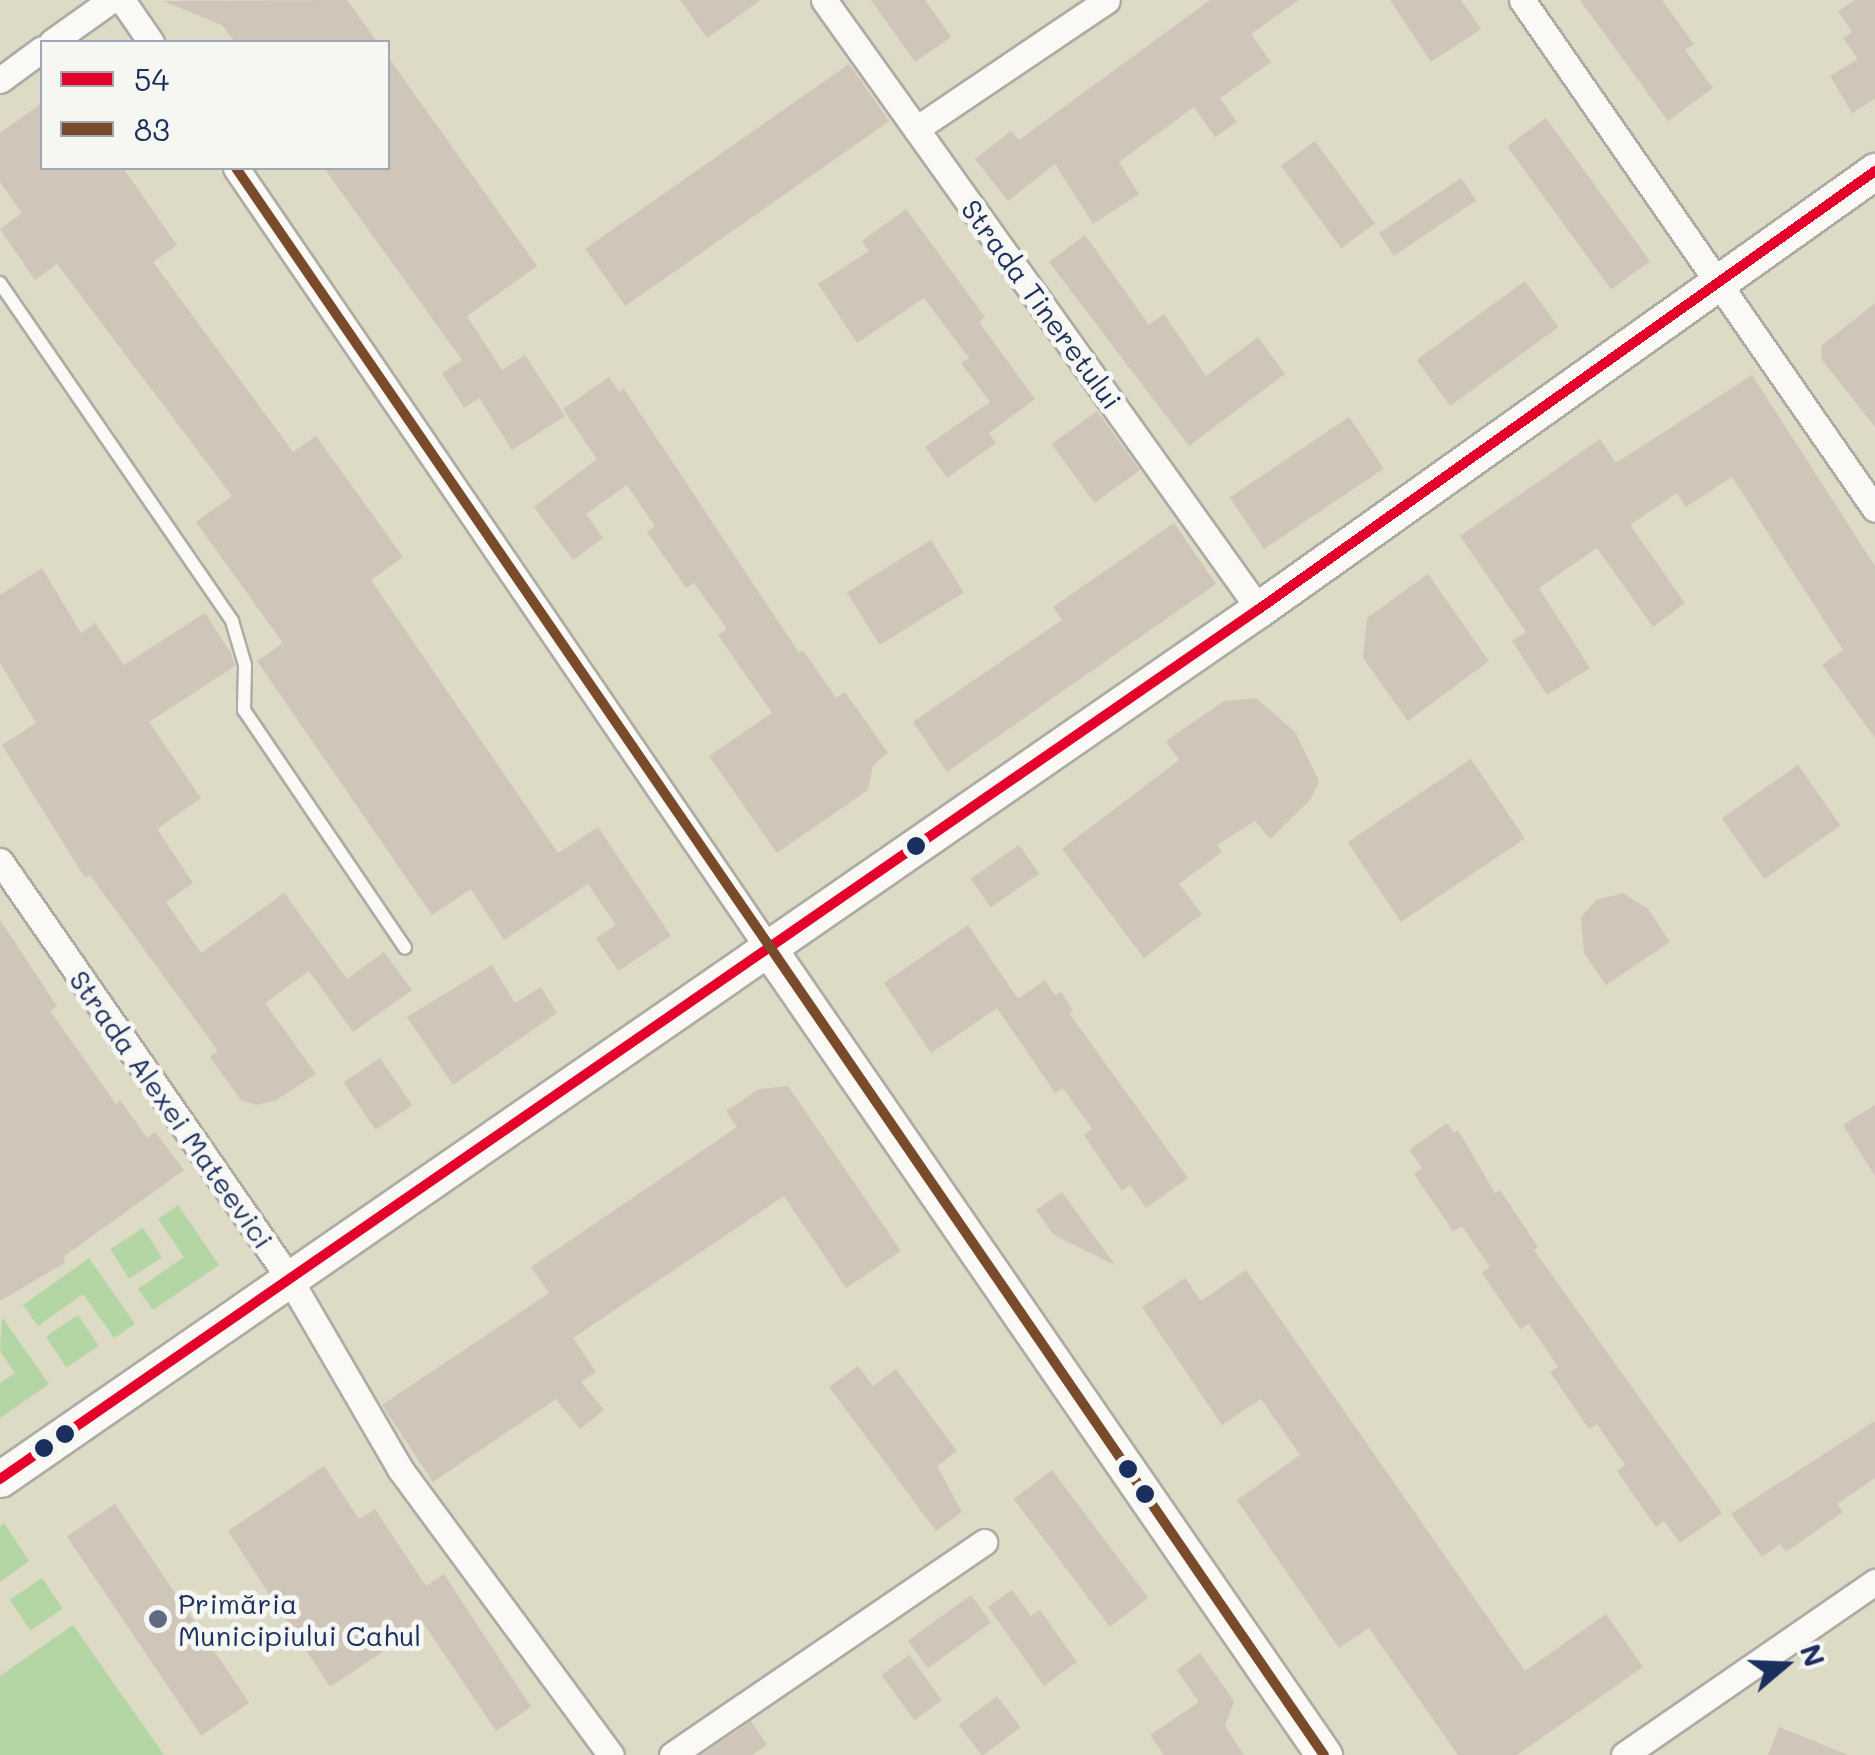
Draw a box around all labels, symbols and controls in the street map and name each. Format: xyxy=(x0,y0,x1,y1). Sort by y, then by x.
legend xyxy=(40,40,390,170)
text: 54 xyxy=(134,59,169,99)
text: 83 xyxy=(134,109,170,149)
street label: Strada Tineretului xyxy=(955,193,1129,415)
unlabelled marker xyxy=(906,836,926,856)
street label: Strada Alexei Mateevici xyxy=(63,963,281,1255)
unlabelled marker xyxy=(55,1424,75,1444)
unlabelled marker xyxy=(34,1438,54,1458)
unlabelled marker xyxy=(1118,1459,1138,1479)
unlabelled marker xyxy=(1135,1484,1155,1504)
place label: Primăria Municipiului Cahul xyxy=(178,1586,421,1652)
marker: Primăria Municipiului Cahul xyxy=(147,1608,169,1630)
north arrow xyxy=(1735,1615,1835,1715)
text: N xyxy=(1793,1639,1834,1671)

